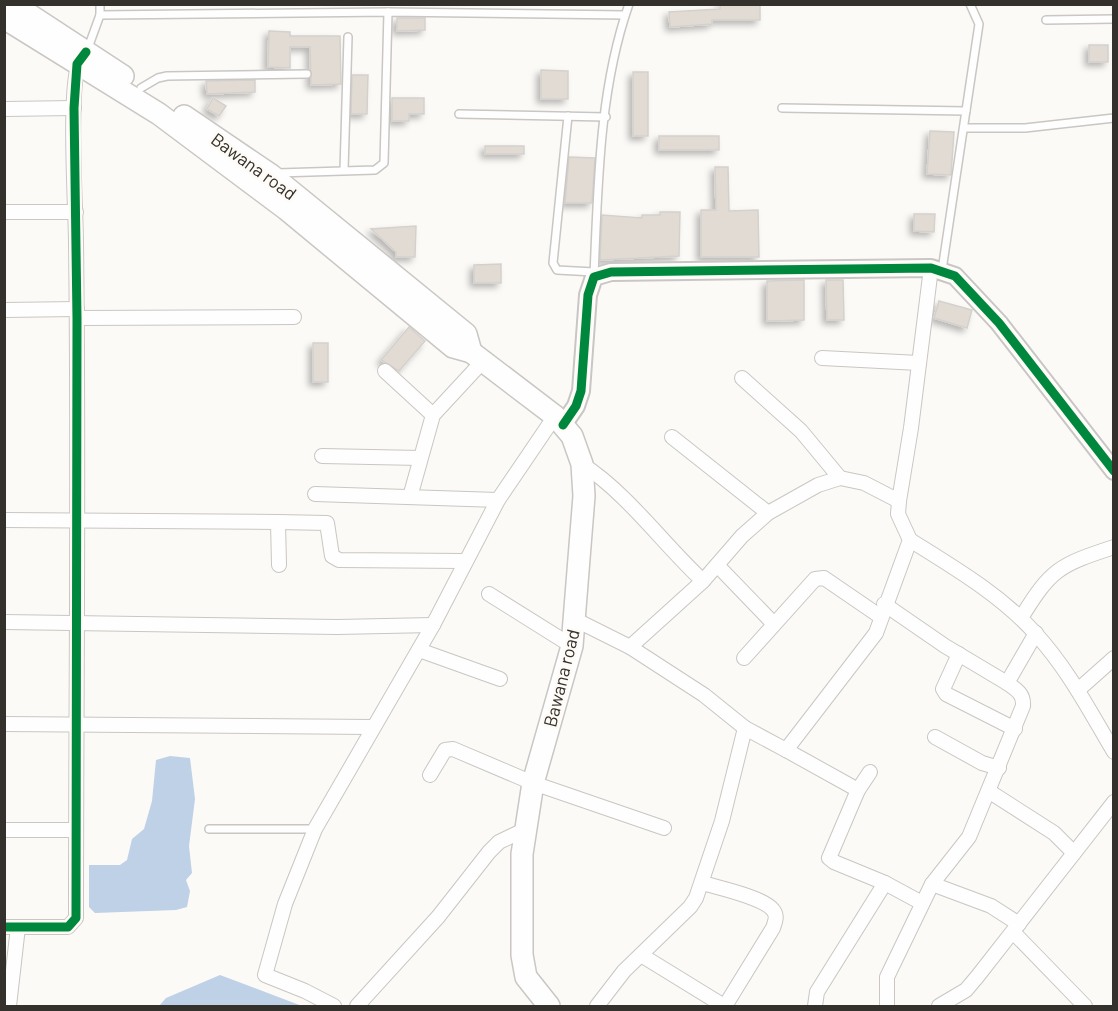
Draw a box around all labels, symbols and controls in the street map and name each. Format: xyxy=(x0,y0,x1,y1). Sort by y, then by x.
street label: Bawana road xyxy=(207,128,301,204)
street label: Bawana road xyxy=(538,627,584,729)

